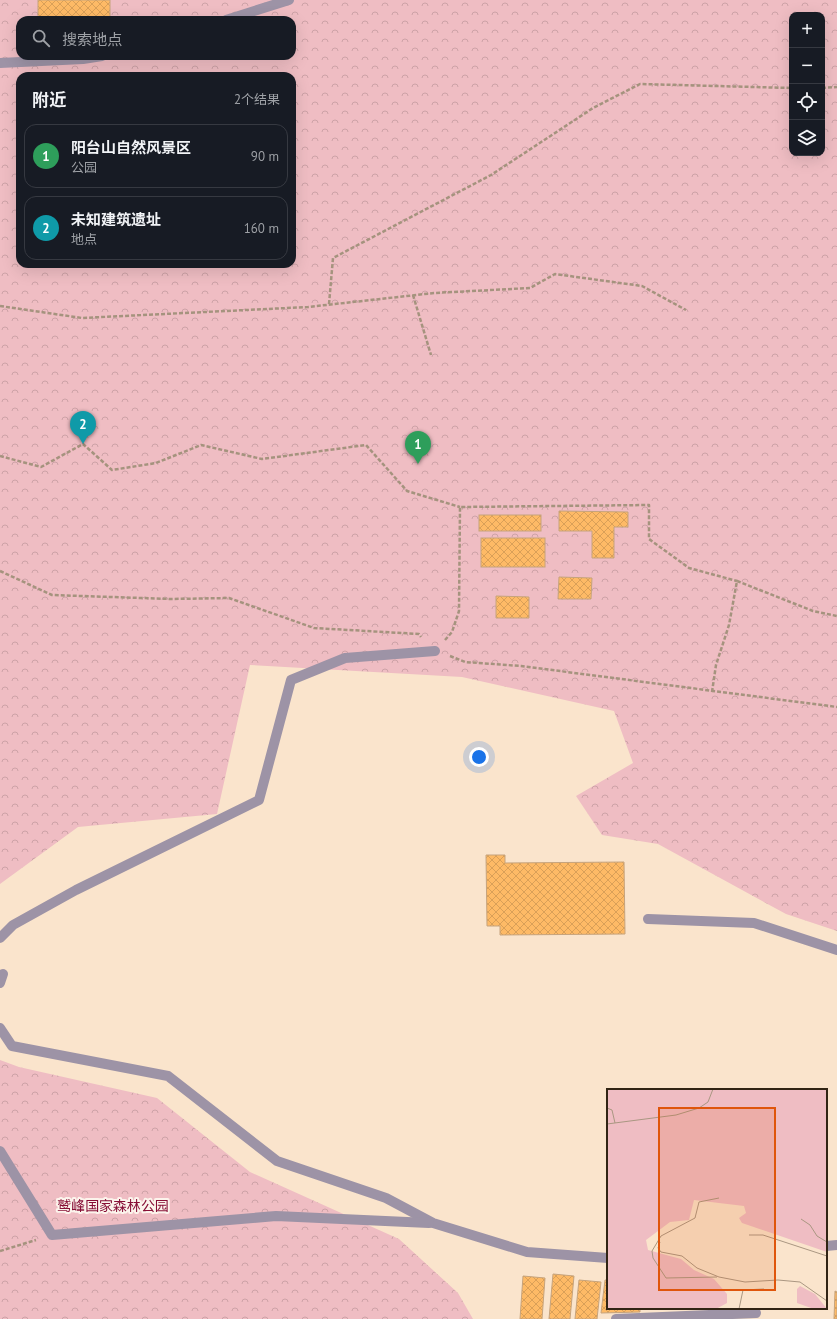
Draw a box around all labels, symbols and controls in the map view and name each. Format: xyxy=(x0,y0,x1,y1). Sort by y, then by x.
map controls xyxy=(789,12,825,156)
button: + xyxy=(789,12,825,48)
search box xyxy=(16,16,296,60)
icon: search xyxy=(30,27,52,49)
text: 搜索地点 xyxy=(62,30,122,49)
button: − xyxy=(789,48,825,84)
button: locate xyxy=(789,84,825,120)
text: 附近 xyxy=(32,89,66,111)
text: 2个结果 xyxy=(234,91,280,108)
button: layers xyxy=(789,120,825,156)
text: 阳台山自然风景区 xyxy=(71,138,191,157)
text: 1 xyxy=(42,148,50,165)
text: 90 m xyxy=(251,148,279,165)
text: 公园 xyxy=(71,159,97,176)
text: 未知建筑遗址 xyxy=(71,210,161,229)
text: 2 xyxy=(42,220,50,237)
text: 160 m xyxy=(244,220,279,237)
text: 地点 xyxy=(71,231,97,248)
pin: 2 xyxy=(70,411,96,444)
pin: 1 xyxy=(405,431,431,464)
your location xyxy=(469,747,489,767)
inset map xyxy=(607,1089,827,1309)
park label: 鹫峰国家森林公园 xyxy=(57,1197,169,1215)

